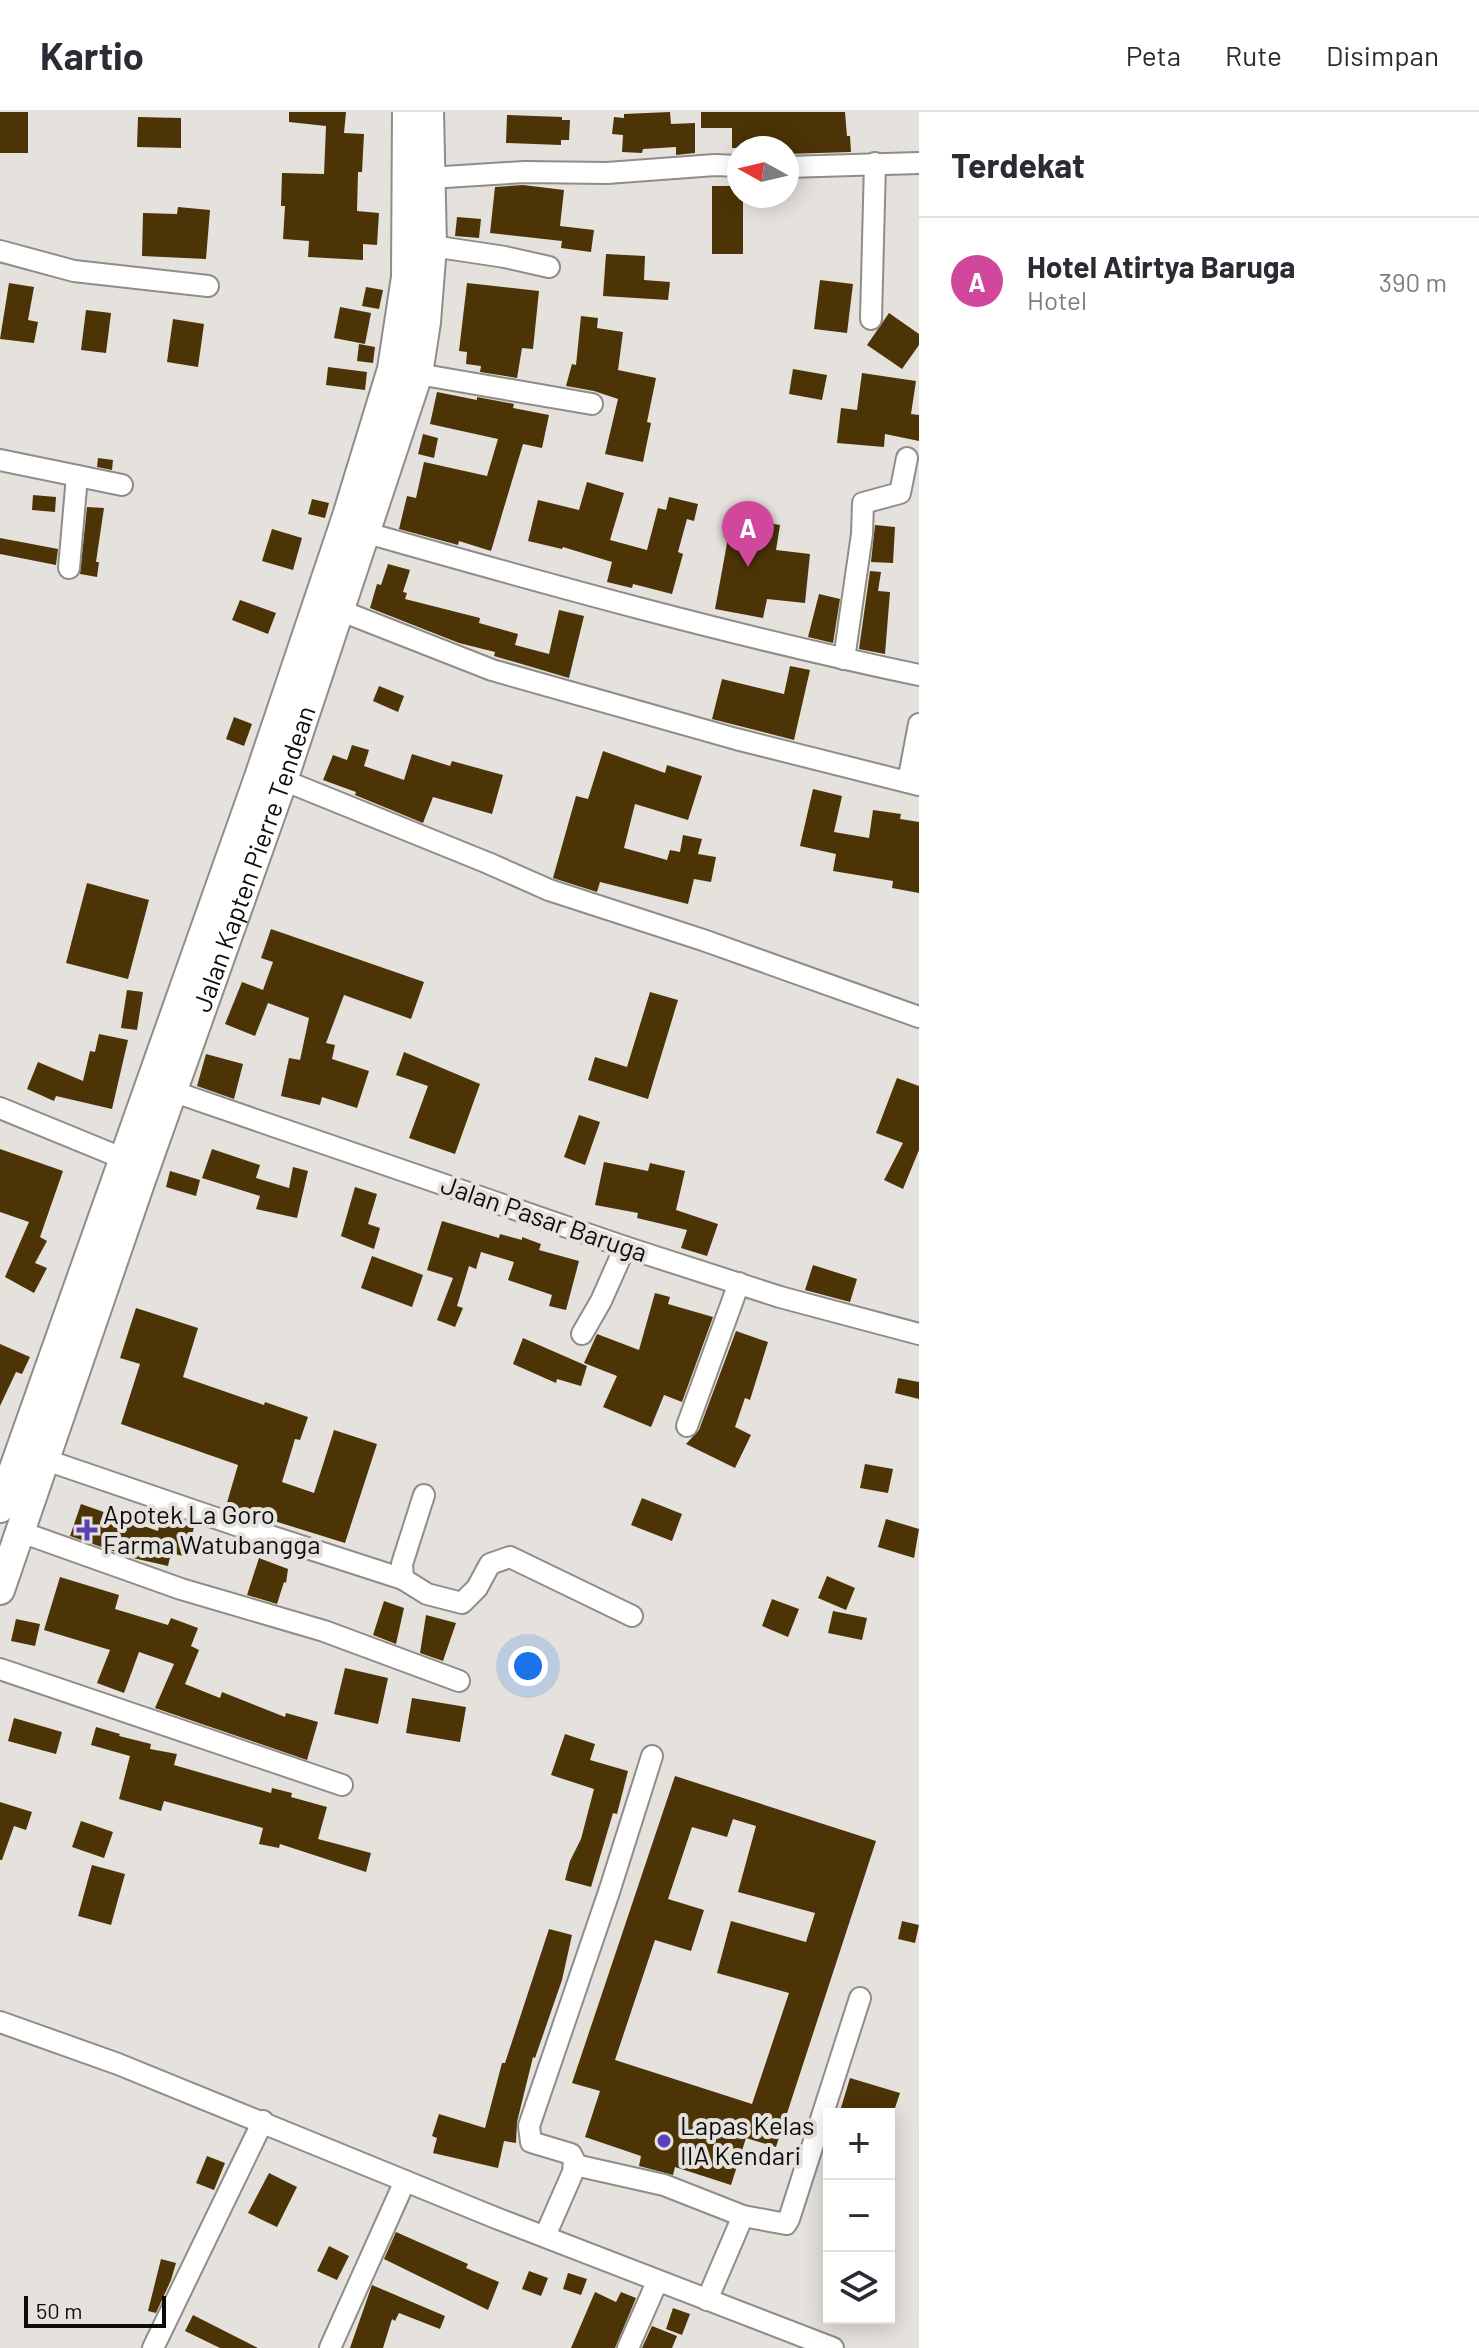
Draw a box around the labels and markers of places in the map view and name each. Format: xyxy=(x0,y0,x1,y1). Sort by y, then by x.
pin: A xyxy=(722,501,774,567)
place label: Apotek La Goro Farma Watubangga xyxy=(103,1498,320,1559)
marker: Apotek La Goro Farma Watubangga xyxy=(78,1521,96,1539)
place label: Lapas Kelas IIA Kendari xyxy=(680,2109,815,2170)
marker: Lapas Kelas IIA Kendari xyxy=(655,2132,673,2150)

